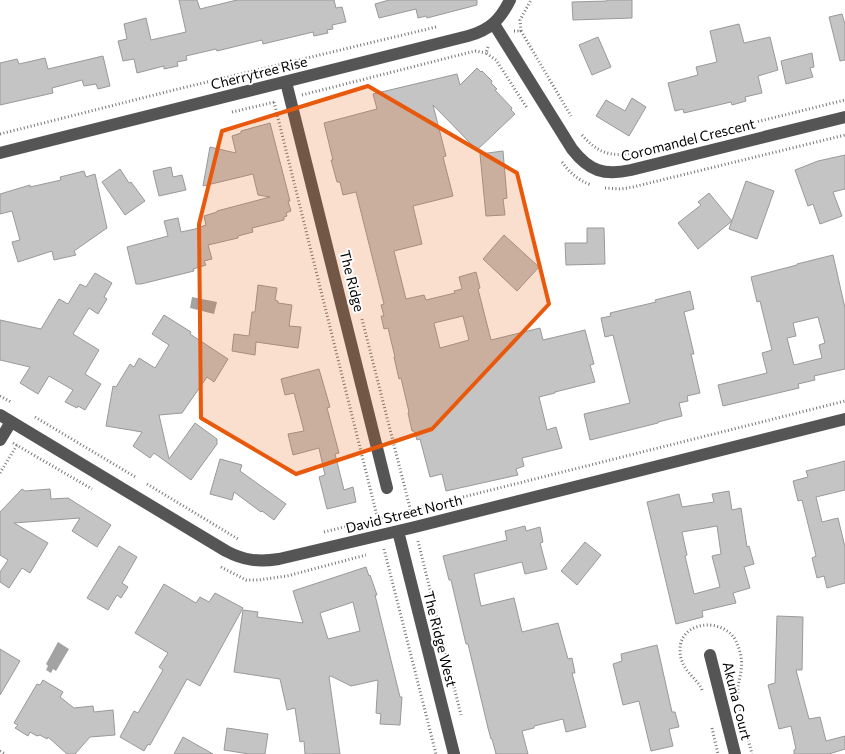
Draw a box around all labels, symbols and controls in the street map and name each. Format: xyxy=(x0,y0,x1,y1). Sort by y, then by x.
street label: Cherrytree Rise xyxy=(209,52,309,93)
street label: Coromandel Crescent xyxy=(619,115,757,164)
street label: The Ridge xyxy=(337,248,368,313)
street label: David Street North xyxy=(344,491,464,536)
street label: The Ridge West xyxy=(420,589,461,689)
street label: Akuna Court xyxy=(720,660,755,742)

